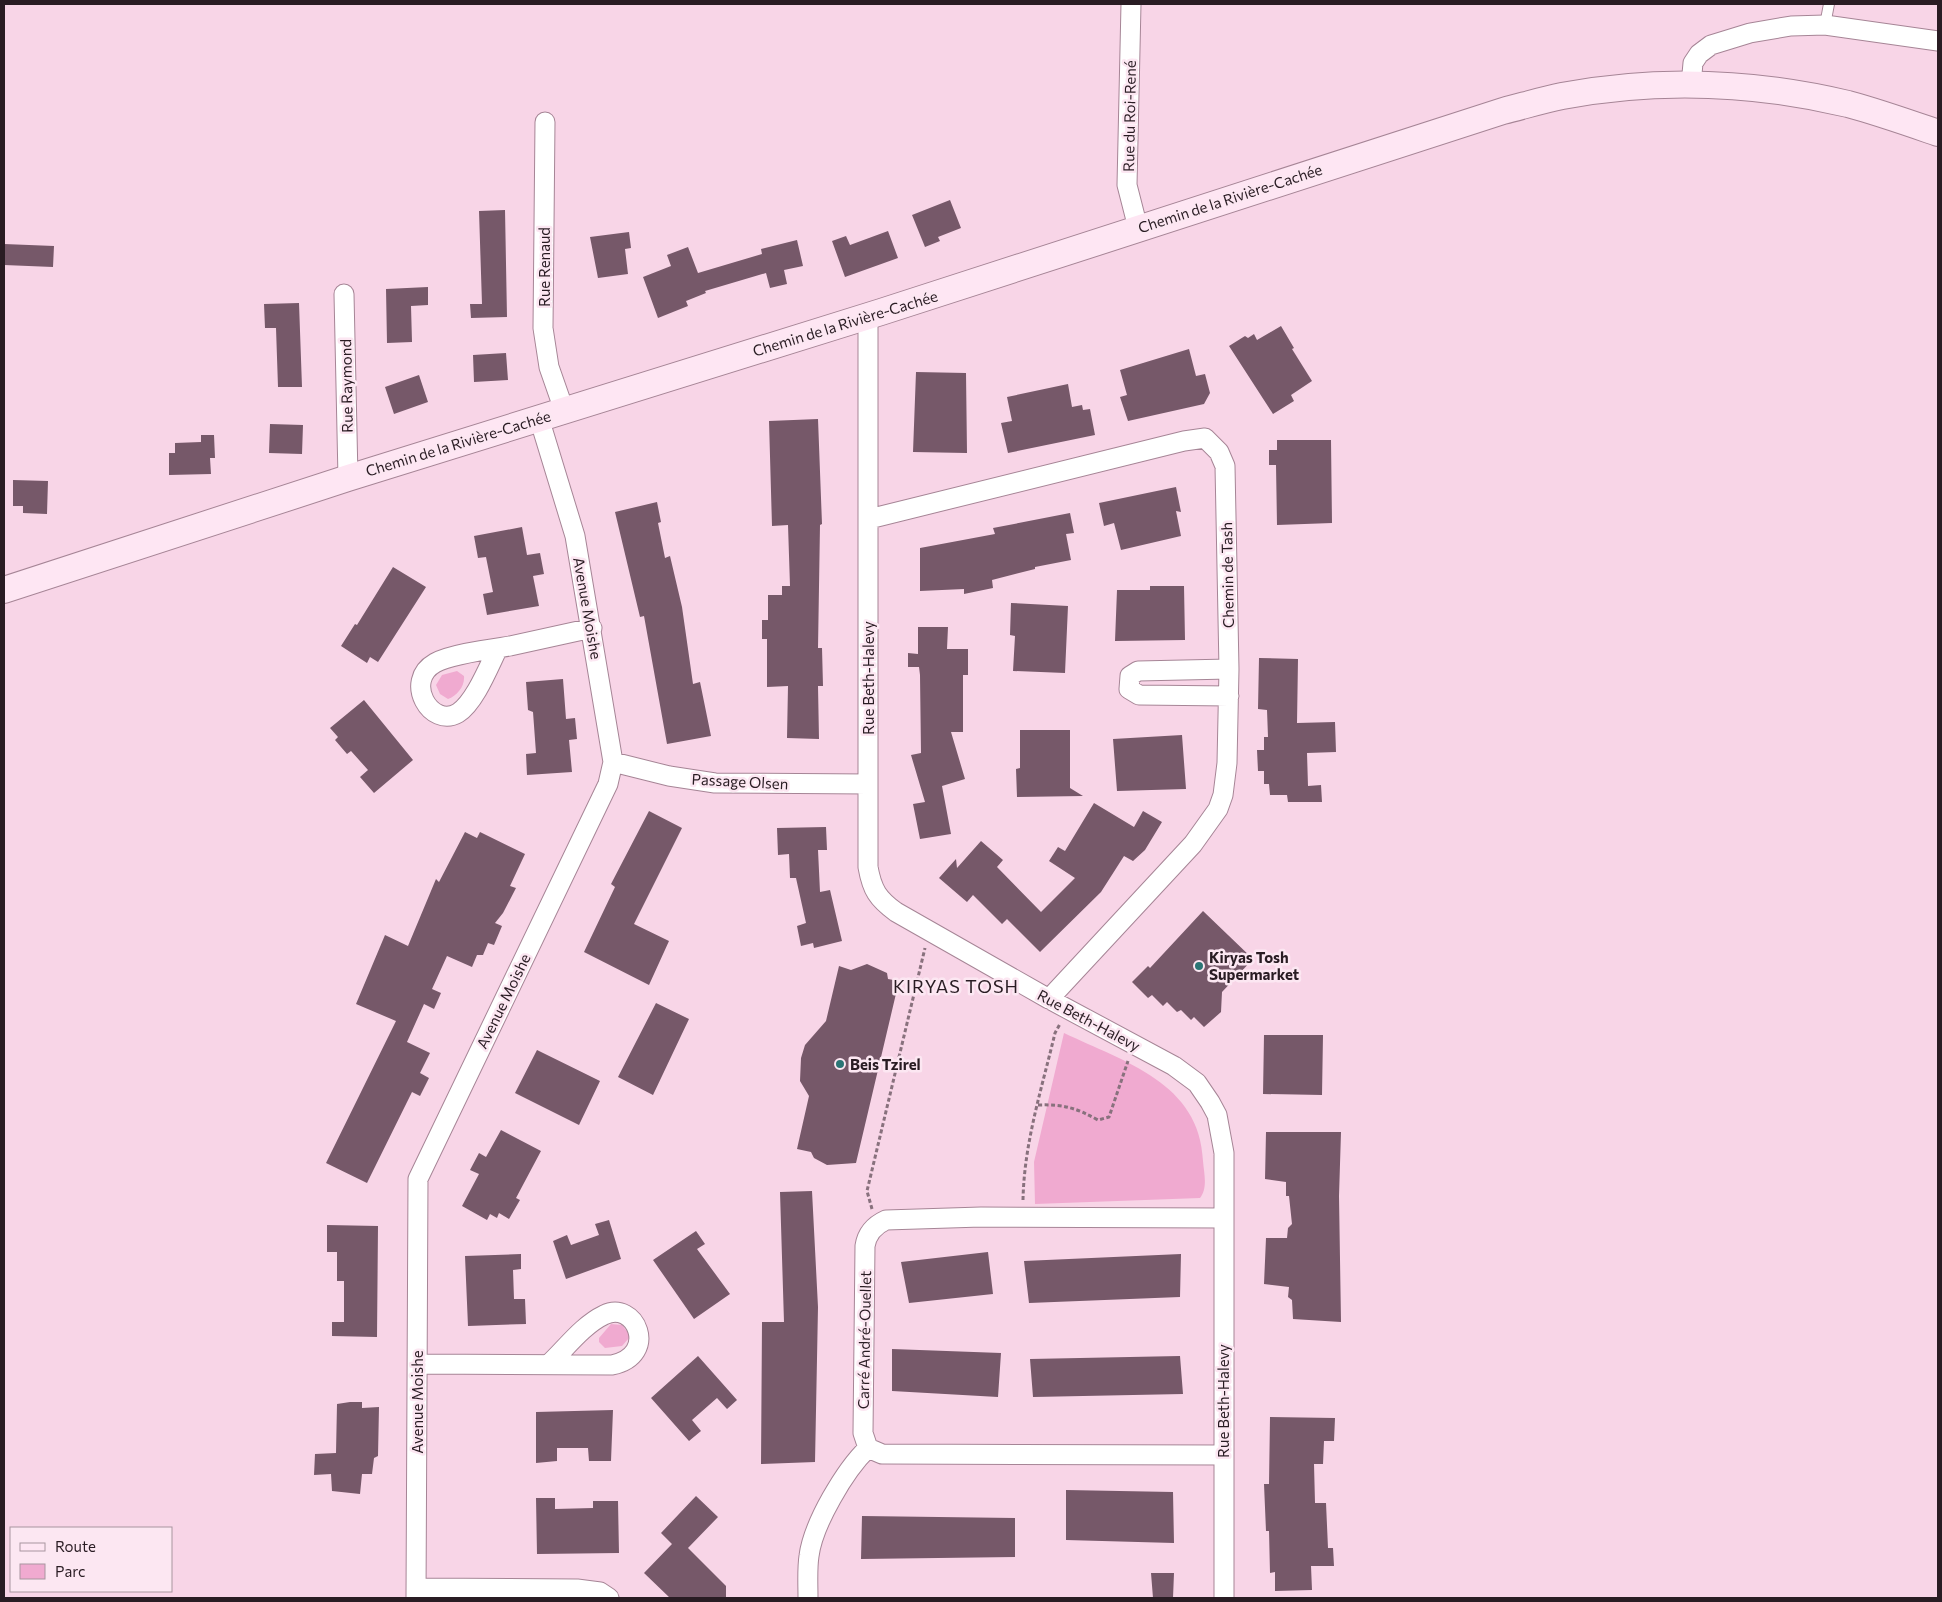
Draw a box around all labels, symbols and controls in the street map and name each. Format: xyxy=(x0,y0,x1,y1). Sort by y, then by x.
street label: Rue du Roi-René xyxy=(1119,60,1139,172)
street label: Chemin de la Rivière-Cachée xyxy=(1136,160,1324,236)
street label: Rue Renaud xyxy=(535,227,553,307)
street label: Chemin de la Rivière-Cachée xyxy=(750,286,940,360)
street label: Rue Raymond xyxy=(336,339,356,433)
street label: Chemin de la Rivière-Cachée xyxy=(363,406,553,480)
street label: Chemin de Tash xyxy=(1217,522,1237,628)
street label: Avenue Moishe xyxy=(570,556,606,661)
street label: Rue Beth-Halevy xyxy=(859,621,877,735)
street label: Passage Olsen xyxy=(691,769,789,793)
place label: Kiryas Tosh Supermarket xyxy=(1209,948,1299,983)
street label: Avenue Moishe xyxy=(472,951,534,1051)
marker: Kiryas Tosh Supermarket xyxy=(1193,960,1205,972)
district label: KIRYAS TOSH xyxy=(893,975,1019,997)
street label: Rue Beth-Halevy xyxy=(1035,985,1144,1055)
place label: Beis Tzirel xyxy=(850,1055,921,1073)
marker: Beis Tzirel xyxy=(834,1058,846,1070)
street label: Carré André-Ouellet xyxy=(854,1271,874,1409)
street label: Rue Beth-Halevy xyxy=(1214,1344,1232,1458)
street label: Avenue Moishe xyxy=(408,1350,426,1454)
legend xyxy=(10,1527,172,1592)
text: Route xyxy=(55,1537,96,1555)
text: Parc xyxy=(55,1562,85,1580)

